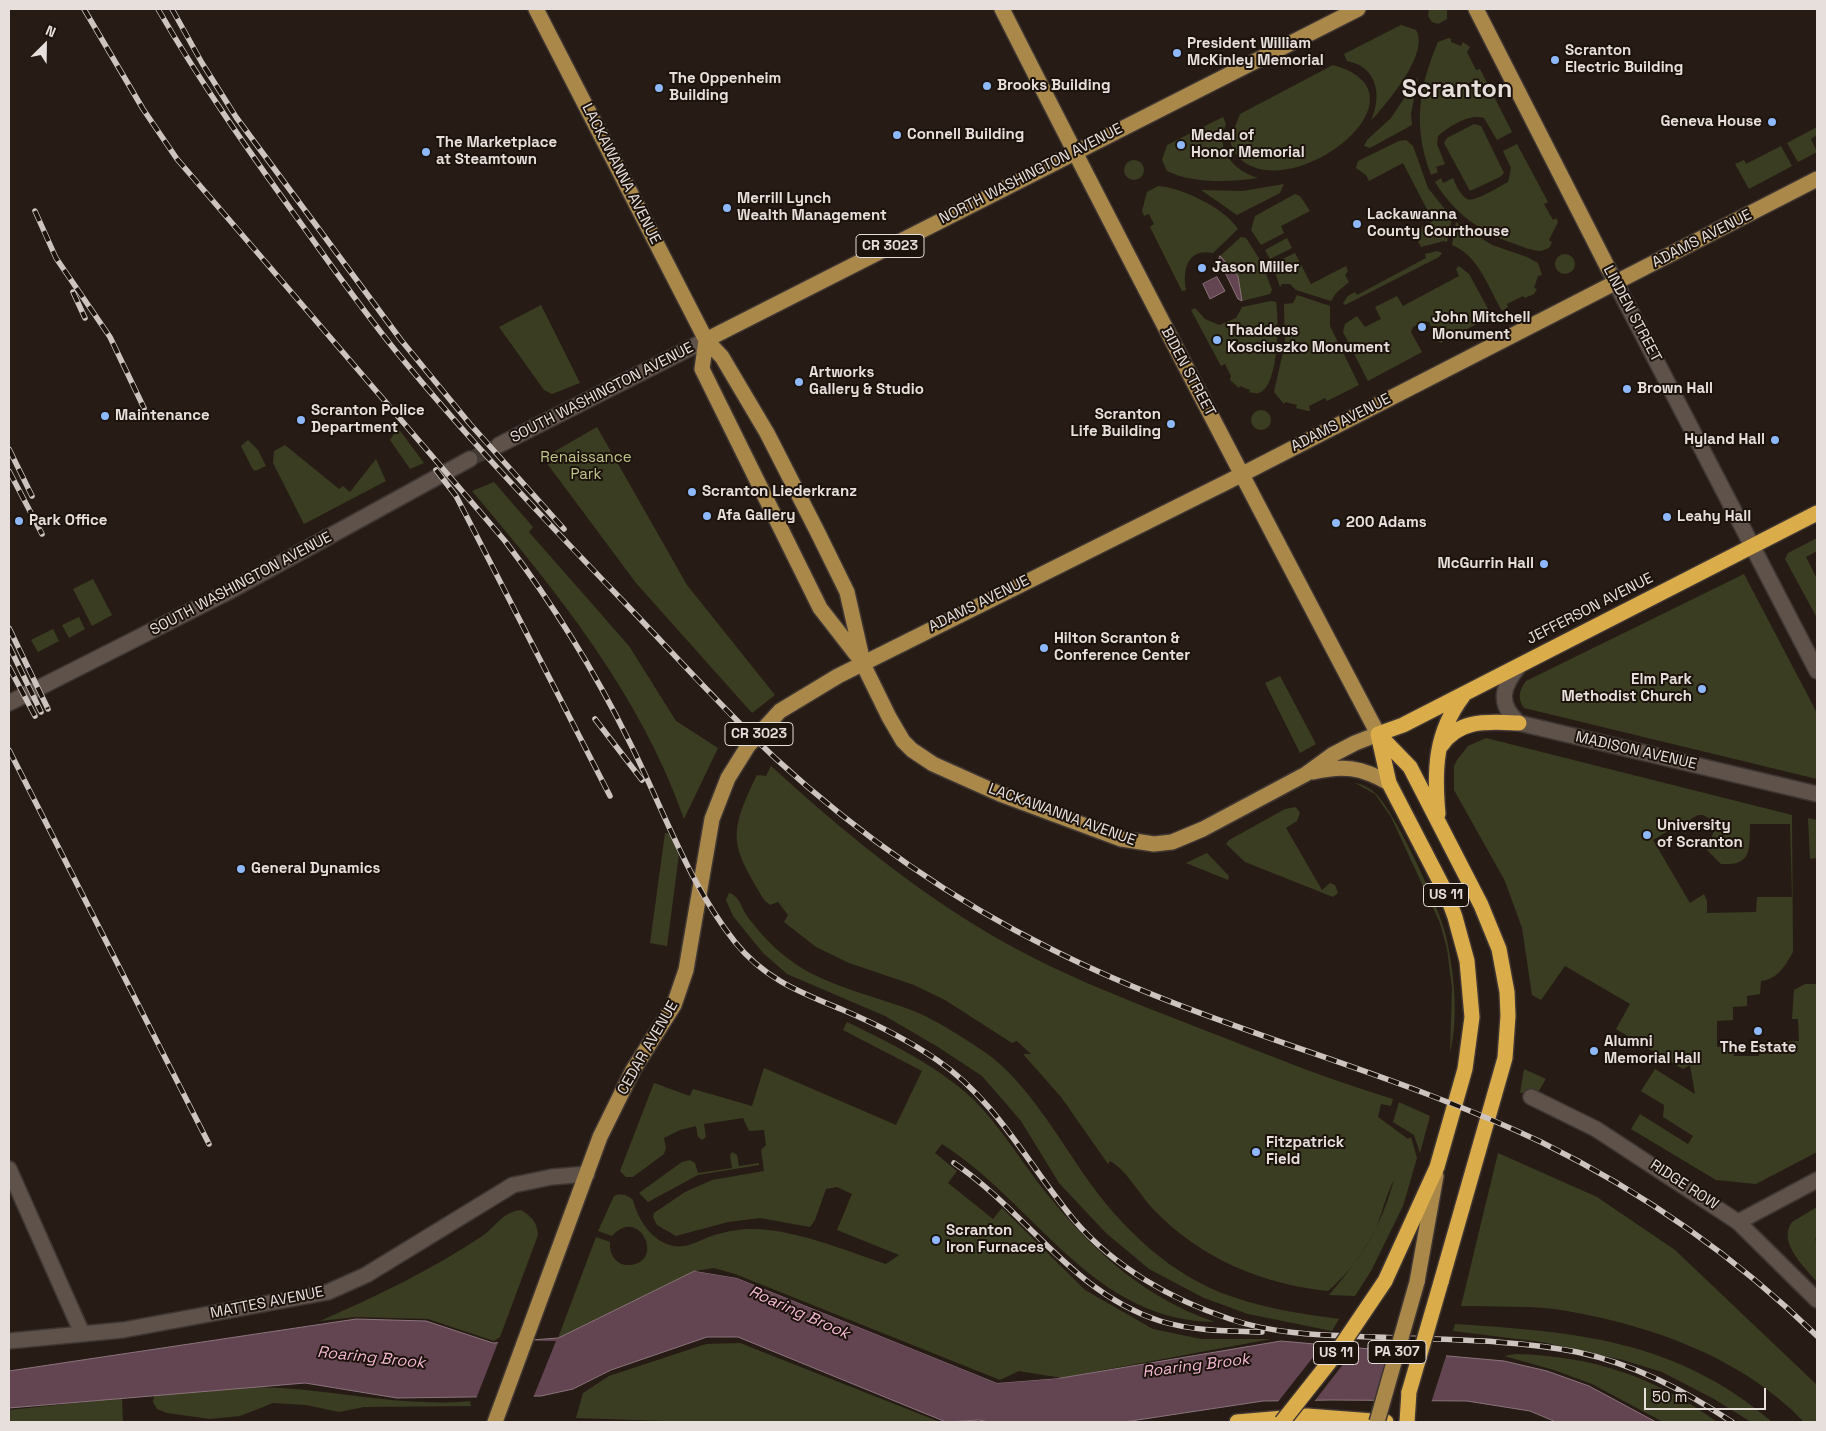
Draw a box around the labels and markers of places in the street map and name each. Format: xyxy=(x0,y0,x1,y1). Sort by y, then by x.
place label: President William McKinley Memorial xyxy=(1187,35,1324,70)
place label: Scranton Electric Building xyxy=(1565,42,1683,77)
marker: President William McKinley Memorial xyxy=(1171,47,1183,59)
marker: Scranton Electric Building xyxy=(1549,54,1561,66)
place label: The Oppenheim Building xyxy=(669,70,781,105)
place label: Brooks Building xyxy=(997,77,1110,95)
marker: Brooks Building xyxy=(981,80,993,92)
marker: The Oppenheim Building xyxy=(653,82,665,94)
place label: Geneva House xyxy=(1660,113,1762,131)
marker: Geneva House xyxy=(1766,116,1778,128)
place label: Connell Building xyxy=(907,126,1024,144)
place label: Medal of Honor Memorial xyxy=(1191,127,1305,162)
marker: Connell Building xyxy=(891,129,903,141)
place label: The Marketplace at Steamtown xyxy=(436,134,557,169)
marker: Medal of Honor Memorial xyxy=(1175,139,1187,151)
marker: The Marketplace at Steamtown xyxy=(420,146,432,158)
place label: Merrill Lynch Wealth Management xyxy=(737,190,887,225)
marker: Merrill Lynch Wealth Management xyxy=(721,202,733,214)
place label: Lackawanna County Courthouse xyxy=(1367,206,1509,241)
marker: Lackawanna County Courthouse xyxy=(1351,218,1363,230)
place label: Jason Miller xyxy=(1212,259,1299,277)
marker: Jason Miller xyxy=(1196,262,1208,274)
place label: John Mitchell Monument xyxy=(1432,309,1531,344)
marker: John Mitchell Monument xyxy=(1416,321,1428,333)
place label: Thaddeus Kosciuszko Monument xyxy=(1227,322,1390,357)
marker: Thaddeus Kosciuszko Monument xyxy=(1211,334,1223,346)
place label: Artworks Gallery & Studio xyxy=(809,364,924,399)
marker: Artworks Gallery & Studio xyxy=(793,376,805,388)
place label: Brown Hall xyxy=(1637,380,1713,398)
marker: Brown Hall xyxy=(1621,383,1633,395)
place label: Scranton Police Department xyxy=(311,402,425,437)
place label: Scranton Life Building xyxy=(1071,406,1161,441)
place label: Maintenance xyxy=(115,407,210,425)
marker: Maintenance xyxy=(99,410,111,422)
marker: Scranton Police Department xyxy=(295,414,307,426)
marker: Scranton Life Building xyxy=(1165,418,1177,430)
place label: Hyland Hall xyxy=(1684,431,1765,449)
marker: Hyland Hall xyxy=(1769,434,1781,446)
place label: Scranton Liederkranz xyxy=(702,483,857,501)
marker: Scranton Liederkranz xyxy=(686,486,698,498)
place label: Afa Gallery xyxy=(717,507,795,525)
place label: Leahy Hall xyxy=(1677,508,1751,526)
marker: Afa Gallery xyxy=(701,510,713,522)
marker: Leahy Hall xyxy=(1661,511,1673,523)
place label: Park Office xyxy=(29,512,107,530)
place label: 200 Adams xyxy=(1346,514,1427,532)
marker: Park Office xyxy=(13,515,25,527)
marker: 200 Adams xyxy=(1330,517,1342,529)
place label: McGurrin Hall xyxy=(1437,555,1534,573)
marker: McGurrin Hall xyxy=(1538,558,1550,570)
place label: Hilton Scranton & Conference Center xyxy=(1054,630,1190,665)
marker: Hilton Scranton & Conference Center xyxy=(1038,642,1050,654)
place label: Elm Park Methodist Church xyxy=(1561,671,1692,706)
marker: Elm Park Methodist Church xyxy=(1696,683,1708,695)
place label: University of Scranton xyxy=(1657,817,1743,852)
marker: University of Scranton xyxy=(1641,829,1653,841)
place label: General Dynamics xyxy=(251,860,380,878)
marker: General Dynamics xyxy=(235,863,247,875)
marker: The Estate xyxy=(1752,1025,1764,1037)
place label: Alumni Memorial Hall xyxy=(1604,1033,1701,1068)
place label: The Estate xyxy=(1720,1039,1796,1057)
marker: Alumni Memorial Hall xyxy=(1588,1045,1600,1057)
place label: Fitzpatrick Field xyxy=(1266,1134,1344,1169)
marker: Fitzpatrick Field xyxy=(1250,1146,1262,1158)
place label: Scranton Iron Furnaces xyxy=(946,1222,1044,1257)
marker: Scranton Iron Furnaces xyxy=(930,1234,942,1246)

